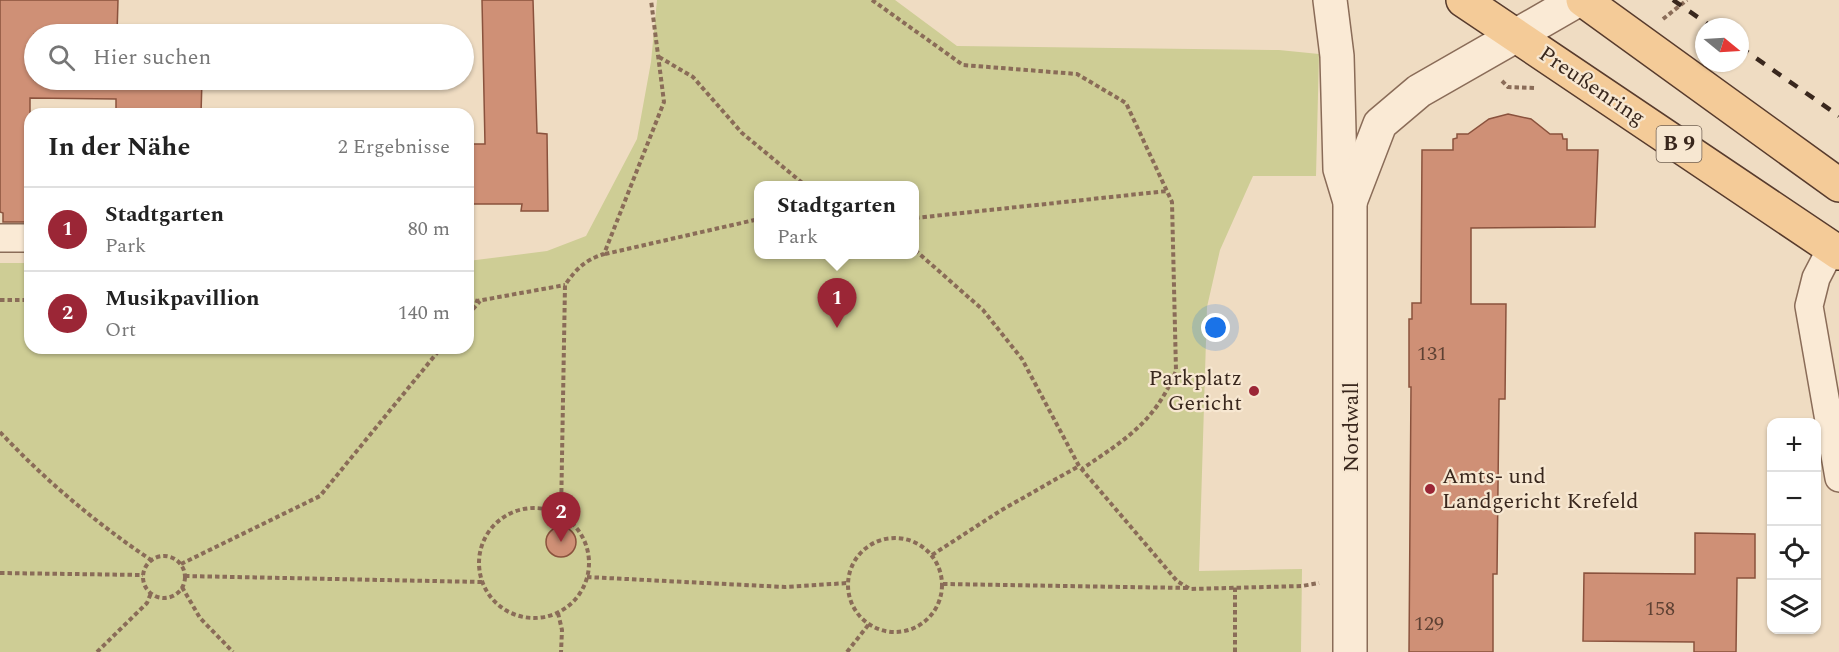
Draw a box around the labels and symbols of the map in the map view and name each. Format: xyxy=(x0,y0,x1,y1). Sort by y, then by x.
north arrow xyxy=(1695,18,1749,72)
street label: Preußenring xyxy=(1532,38,1652,134)
road number: B 9 xyxy=(1656,126,1702,162)
pin: 1 xyxy=(818,278,856,328)
your location xyxy=(1201,313,1230,342)
house number: 131 xyxy=(1417,339,1447,369)
place label: Parkplatz Gericht xyxy=(1149,362,1242,420)
street label: Nordwall xyxy=(1335,382,1368,472)
marker: Parkplatz Gericht xyxy=(1247,384,1261,398)
place label: Amts- und Landgericht Krefeld xyxy=(1442,460,1639,518)
marker: Amts- und Landgericht Krefeld xyxy=(1423,482,1437,496)
pin: 2 xyxy=(542,492,580,542)
house number: 158 xyxy=(1645,594,1675,624)
house number: 129 xyxy=(1414,609,1444,639)

